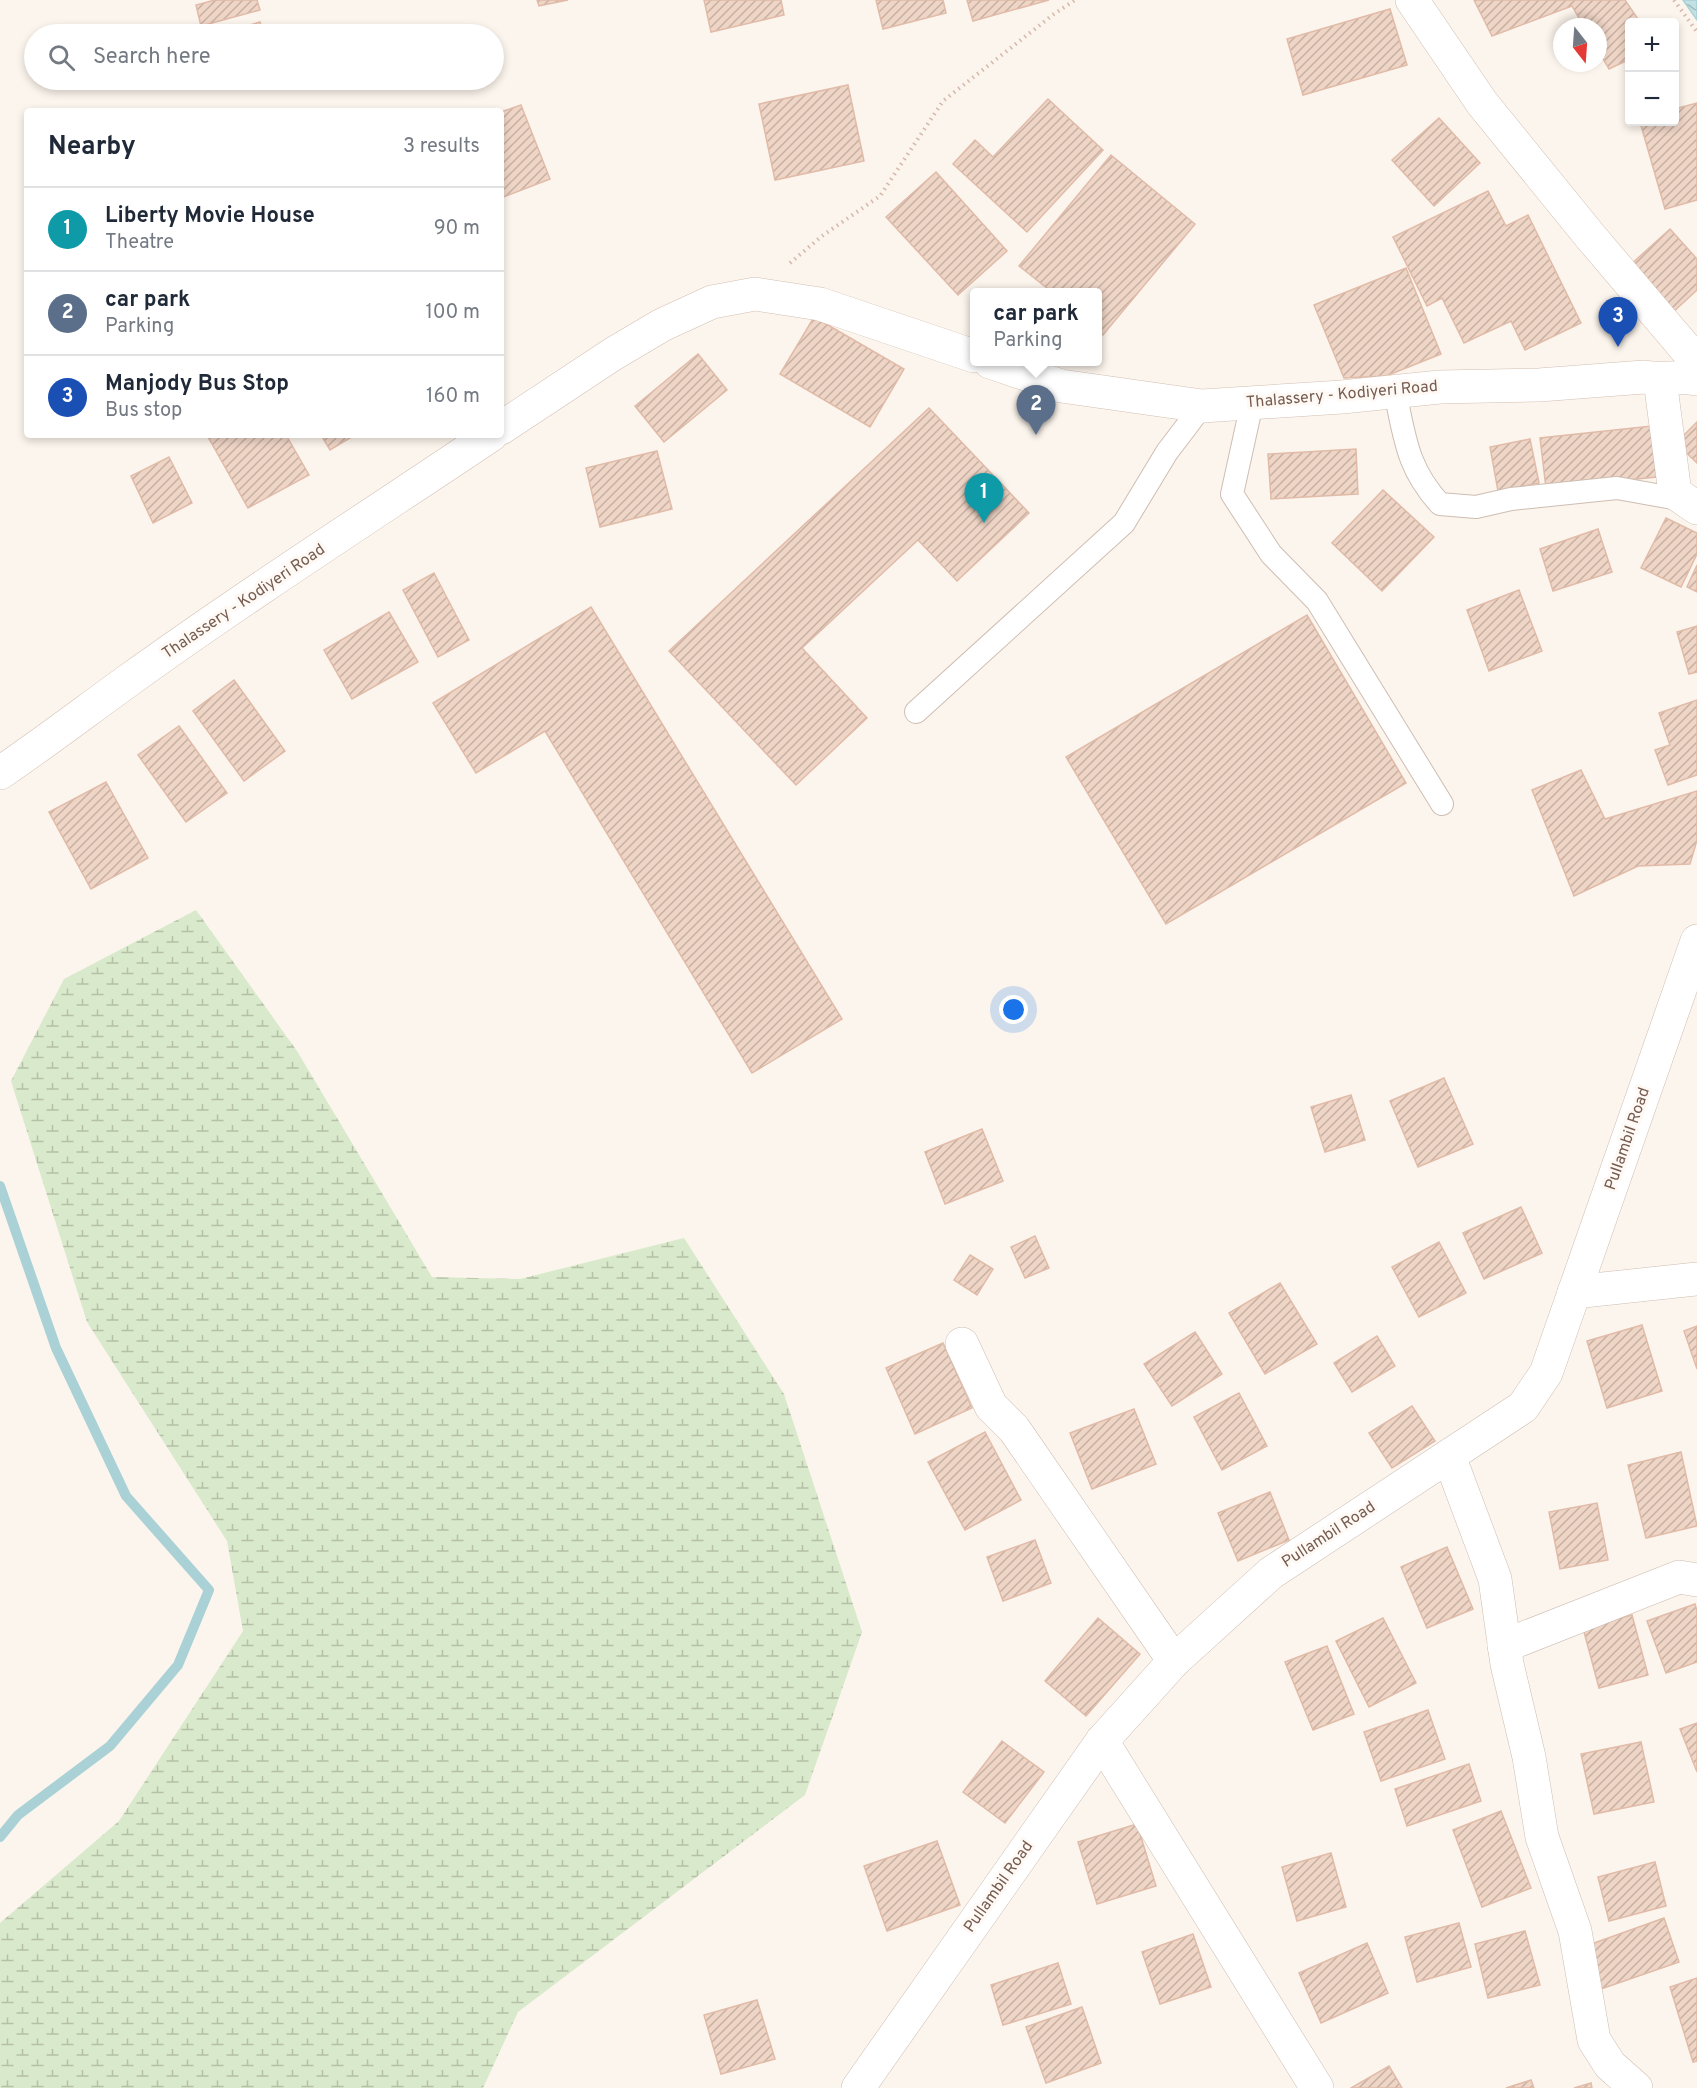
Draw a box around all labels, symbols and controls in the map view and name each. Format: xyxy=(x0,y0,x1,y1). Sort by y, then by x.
north arrow xyxy=(1553,18,1607,72)
map controls xyxy=(1625,18,1679,126)
button: + xyxy=(1625,18,1679,72)
search box xyxy=(24,24,504,90)
icon: search xyxy=(45,41,78,74)
text: Search here xyxy=(93,44,211,71)
button: − xyxy=(1625,72,1679,126)
text: Nearby xyxy=(48,131,136,164)
text: 3 results xyxy=(403,134,480,160)
text: Liberty Movie House xyxy=(105,203,315,230)
text: 1 xyxy=(64,216,72,242)
text: 90 m xyxy=(434,216,480,242)
text: Theatre xyxy=(105,230,174,256)
text: car park xyxy=(105,287,190,314)
popup xyxy=(970,288,1102,366)
pin: 3 xyxy=(1598,298,1638,347)
text: 2 xyxy=(61,300,74,326)
text: 100 m xyxy=(425,300,480,326)
text: car park xyxy=(993,301,1079,328)
text: Parking xyxy=(105,314,174,340)
text: Parking xyxy=(993,328,1062,354)
text: Manjody Bus Stop xyxy=(105,371,289,398)
street label: Thalassery - Kodiyeri Road xyxy=(1245,377,1439,413)
text: 3 xyxy=(62,384,74,410)
text: 160 m xyxy=(426,384,480,410)
pin: 2 xyxy=(1016,386,1056,435)
text: Bus stop xyxy=(105,398,182,424)
pin: 1 xyxy=(964,474,1004,523)
street label: Thalassery - Kodiyeri Road xyxy=(159,540,329,664)
your location xyxy=(999,995,1028,1024)
street label: Pullambil Road xyxy=(1601,1085,1655,1193)
street label: Pullambil Road xyxy=(1278,1497,1380,1573)
street label: Pullambil Road xyxy=(960,1837,1038,1937)

